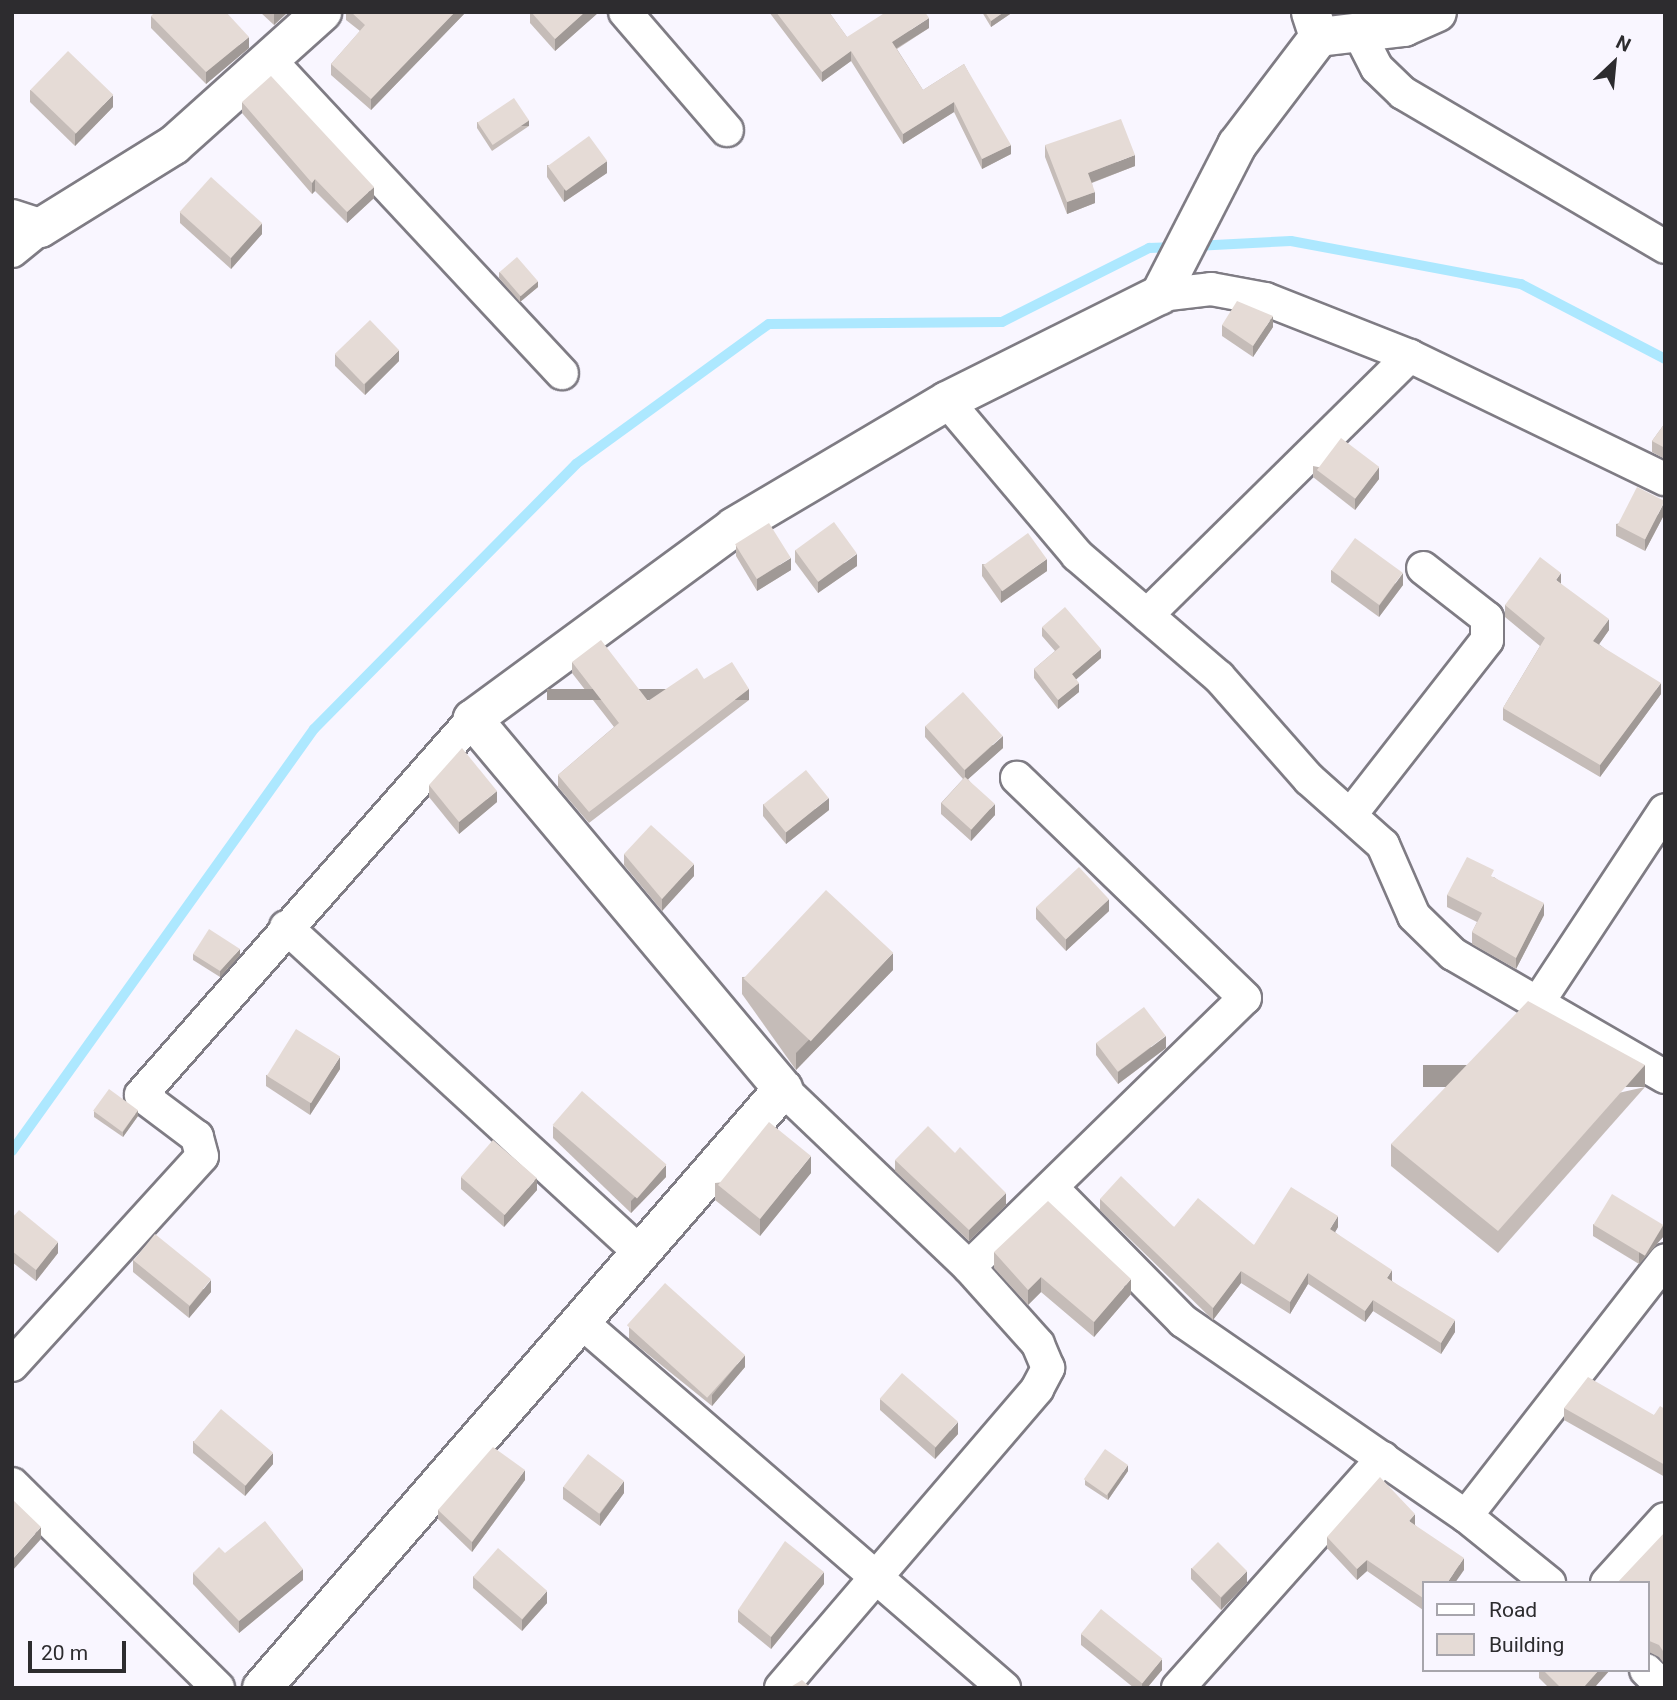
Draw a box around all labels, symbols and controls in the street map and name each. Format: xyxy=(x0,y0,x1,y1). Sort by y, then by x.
north arrow xyxy=(1579,28,1649,98)
text: N xyxy=(1612,30,1634,57)
legend xyxy=(1422,1581,1649,1672)
text: Road xyxy=(1489,1598,1537,1622)
scale bar xyxy=(32,1626,130,1670)
text: Building xyxy=(1489,1633,1564,1657)
text: 20 m xyxy=(41,1641,88,1665)

